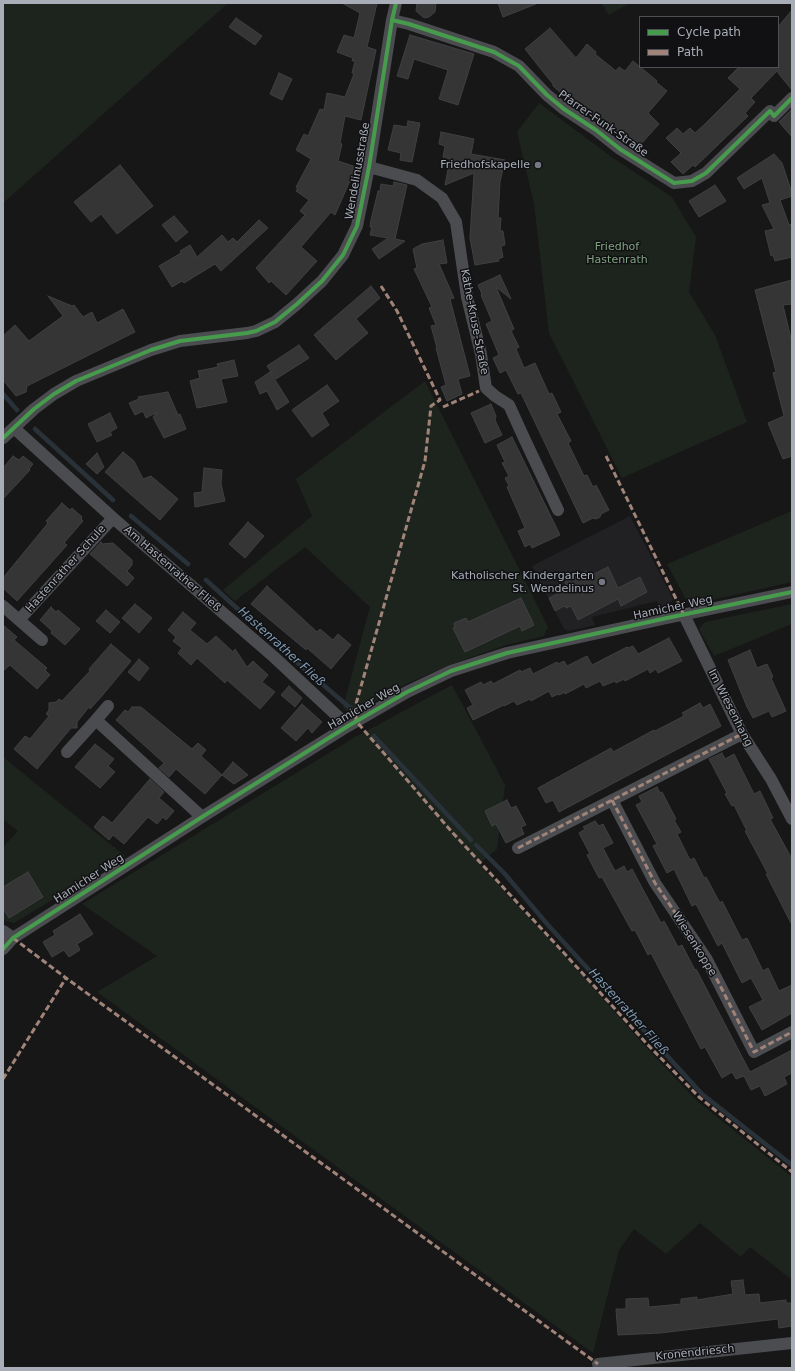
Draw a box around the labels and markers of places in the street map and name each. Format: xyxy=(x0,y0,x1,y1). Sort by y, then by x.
place label: Friedhofskapelle xyxy=(440,158,530,172)
marker: Friedhofskapelle xyxy=(533,160,543,170)
place label: Katholischer Kindergarten St. Wendelinus xyxy=(451,569,594,595)
marker: Katholischer Kindergarten St. Wendelinus xyxy=(597,577,607,587)

